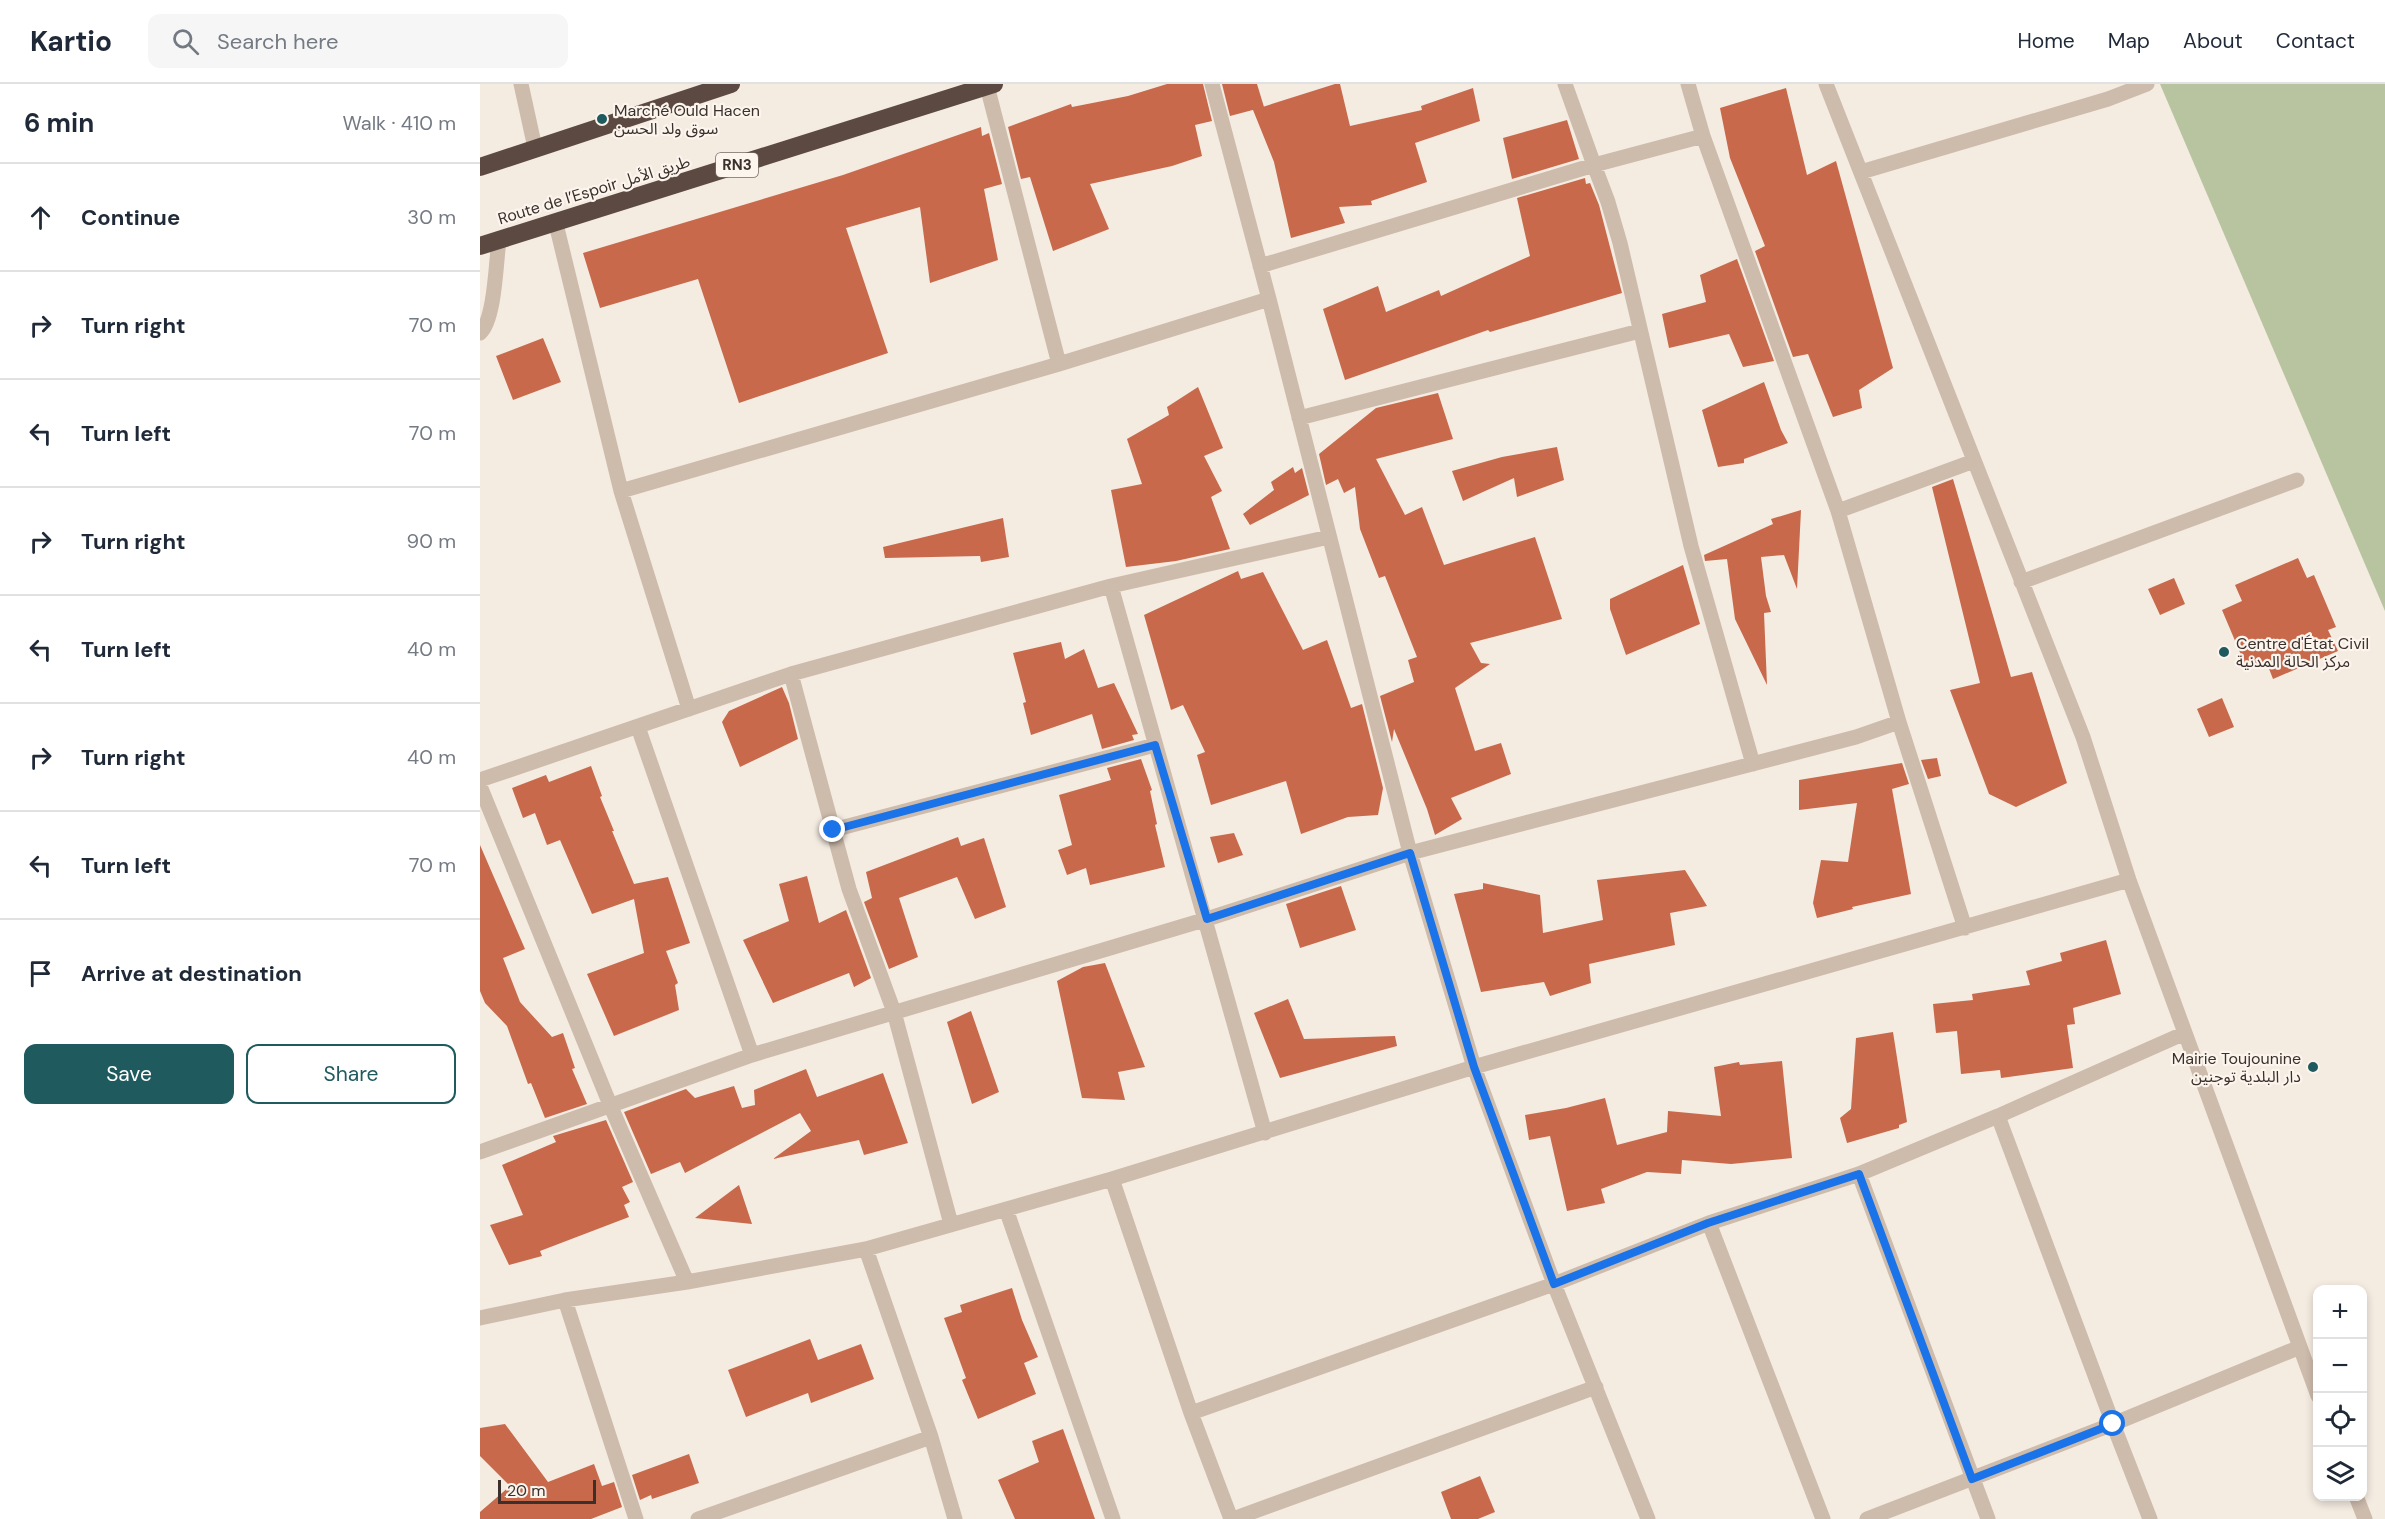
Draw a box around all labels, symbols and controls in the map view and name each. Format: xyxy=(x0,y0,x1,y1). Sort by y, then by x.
search box xyxy=(148,14,568,68)
text: Kartio xyxy=(30,23,112,60)
icon: search xyxy=(169,25,202,58)
text: Search here xyxy=(217,27,338,56)
text: Home xyxy=(2017,27,2075,55)
text: Map xyxy=(2108,27,2150,55)
text: About xyxy=(2183,27,2243,55)
text: Contact xyxy=(2276,27,2355,55)
place label: Marché Ould Hacen سوق ولد الحسن xyxy=(614,100,760,139)
text: 6 min xyxy=(24,106,94,140)
text: Walk · 410 m xyxy=(342,110,456,136)
marker: Marché Ould Hacen سوق ولد الحسن xyxy=(595,112,609,126)
street label: Route de l’Espoir طريق الأمل xyxy=(495,151,693,229)
road number: RN3 xyxy=(716,153,758,177)
icon: ahead xyxy=(24,201,57,234)
text: Continue xyxy=(81,203,180,232)
text: 30 m xyxy=(407,204,456,230)
icon: right xyxy=(24,309,57,342)
text: Turn right xyxy=(81,311,186,340)
text: 70 m xyxy=(409,312,456,338)
icon: left xyxy=(24,417,57,450)
text: Turn left xyxy=(81,419,171,448)
text: 70 m xyxy=(409,420,456,446)
icon: right xyxy=(24,525,57,558)
text: Turn right xyxy=(81,527,186,556)
text: 90 m xyxy=(407,528,456,554)
icon: left xyxy=(24,633,57,666)
place label: Centre d'État Civil مركز الحالة المدنية xyxy=(2236,633,2369,672)
text: Turn left xyxy=(81,635,171,664)
text: 40 m xyxy=(407,636,456,662)
marker: Centre d'État Civil مركز الحالة المدنية xyxy=(2217,645,2231,659)
icon: right xyxy=(24,741,57,774)
text: Turn right xyxy=(81,743,186,772)
text: 40 m xyxy=(407,744,456,770)
route end xyxy=(819,816,845,842)
icon: left xyxy=(24,849,57,882)
text: Turn left xyxy=(81,851,171,880)
text: 70 m xyxy=(409,852,456,878)
icon: arrive xyxy=(24,957,57,990)
text: Arrive at destination xyxy=(81,959,302,988)
button: Save xyxy=(24,1044,234,1104)
button: Share xyxy=(246,1044,456,1104)
place label: Mairie Toujounine دار البلدية توجنين xyxy=(2172,1048,2301,1087)
marker: Mairie Toujounine دار البلدية توجنين xyxy=(2306,1060,2320,1074)
map controls xyxy=(2313,1285,2367,1501)
button: + xyxy=(2313,1285,2367,1339)
button: − xyxy=(2313,1339,2367,1393)
button: locate xyxy=(2313,1393,2367,1447)
route start xyxy=(2099,1410,2125,1436)
button: layers xyxy=(2313,1447,2367,1501)
scale bar xyxy=(498,1477,596,1504)
text: 20 m xyxy=(507,1480,546,1501)

